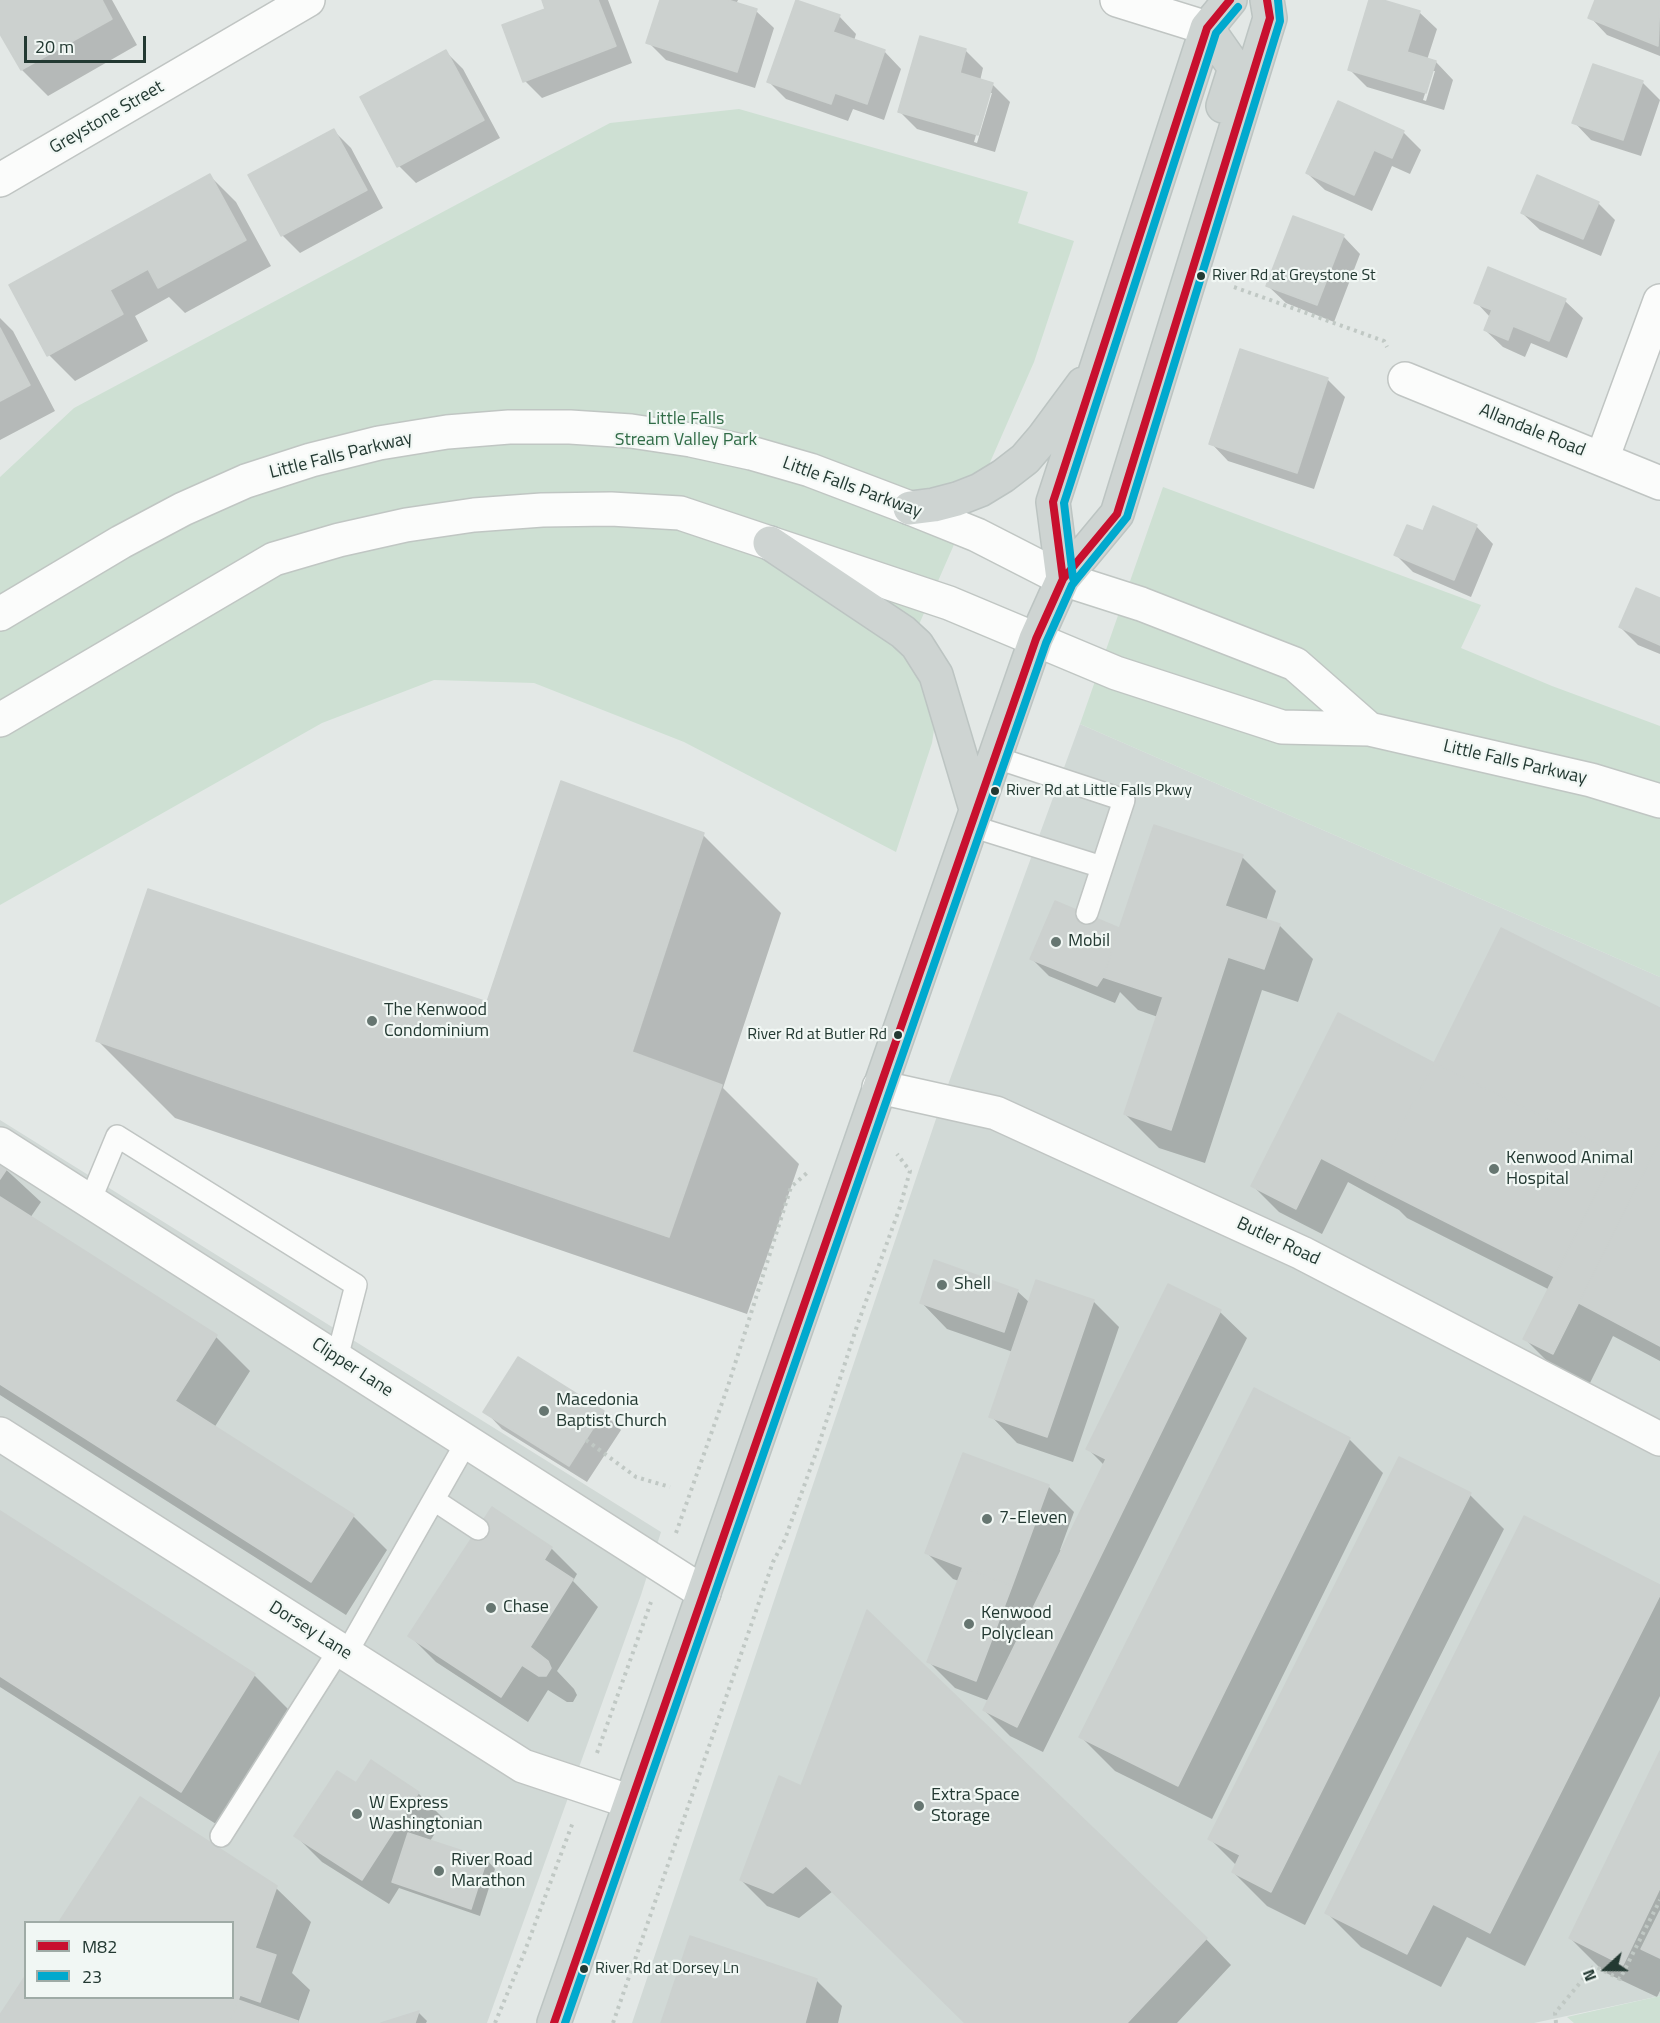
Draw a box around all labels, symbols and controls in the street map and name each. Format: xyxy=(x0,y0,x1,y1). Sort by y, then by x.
scale bar xyxy=(27,24,148,62)
text: 20 m xyxy=(35,33,74,60)
street label: Greystone Street xyxy=(46,77,168,159)
place label: River Rd at Greystone St xyxy=(1212,266,1376,286)
marker: River Rd at Greystone St xyxy=(1195,270,1207,282)
street label: Allandale Road xyxy=(1476,400,1588,462)
park label: Little Falls Stream Valley Park xyxy=(615,409,757,452)
street label: Little Falls Parkway xyxy=(267,428,415,484)
street label: Little Falls Parkway xyxy=(779,453,925,523)
street label: Little Falls Parkway xyxy=(1441,736,1589,790)
place label: River Rd at Little Falls Pkwy xyxy=(1006,781,1192,801)
marker: River Rd at Little Falls Pkwy xyxy=(989,785,1001,797)
place label: Mobil xyxy=(1068,931,1110,953)
marker: Mobil xyxy=(1049,935,1063,949)
place label: The Kenwood Condominium xyxy=(384,1000,489,1042)
marker: The Kenwood Condominium xyxy=(365,1014,379,1028)
place label: River Rd at Butler Rd xyxy=(747,1025,887,1045)
marker: River Rd at Butler Rd xyxy=(892,1029,904,1041)
place label: Kenwood Animal Hospital xyxy=(1506,1148,1633,1190)
marker: Kenwood Animal Hospital xyxy=(1487,1162,1501,1176)
street label: Butler Road xyxy=(1233,1213,1323,1271)
place label: Shell xyxy=(954,1274,991,1296)
marker: Shell xyxy=(935,1278,949,1292)
street label: Clipper Lane xyxy=(307,1334,397,1402)
place label: Macedonia Baptist Church xyxy=(556,1390,667,1432)
marker: Macedonia Baptist Church xyxy=(537,1404,551,1418)
place label: 7-Eleven xyxy=(999,1508,1067,1530)
marker: 7-Eleven xyxy=(980,1512,994,1526)
street label: Dorsey Lane xyxy=(265,1597,355,1665)
place label: Chase xyxy=(503,1597,549,1619)
marker: Chase xyxy=(484,1601,498,1615)
place label: Kenwood Polyclean xyxy=(981,1603,1054,1646)
marker: Kenwood Polyclean xyxy=(962,1617,976,1631)
place label: Extra Space Storage xyxy=(931,1785,1020,1828)
place label: W Express Washingtonian xyxy=(369,1793,483,1836)
marker: Extra Space Storage xyxy=(912,1799,926,1813)
marker: W Express Washingtonian xyxy=(350,1807,364,1821)
place label: River Road Marathon xyxy=(451,1850,533,1892)
marker: River Road Marathon xyxy=(432,1864,446,1878)
legend xyxy=(24,1921,234,1999)
text: M82 xyxy=(82,1933,117,1960)
north arrow xyxy=(1576,1939,1636,1999)
place label: River Rd at Dorsey Ln xyxy=(595,1959,739,1979)
text: 23 xyxy=(82,1963,102,1990)
marker: River Rd at Dorsey Ln xyxy=(578,1963,590,1975)
text: N xyxy=(1576,1966,1602,1985)

